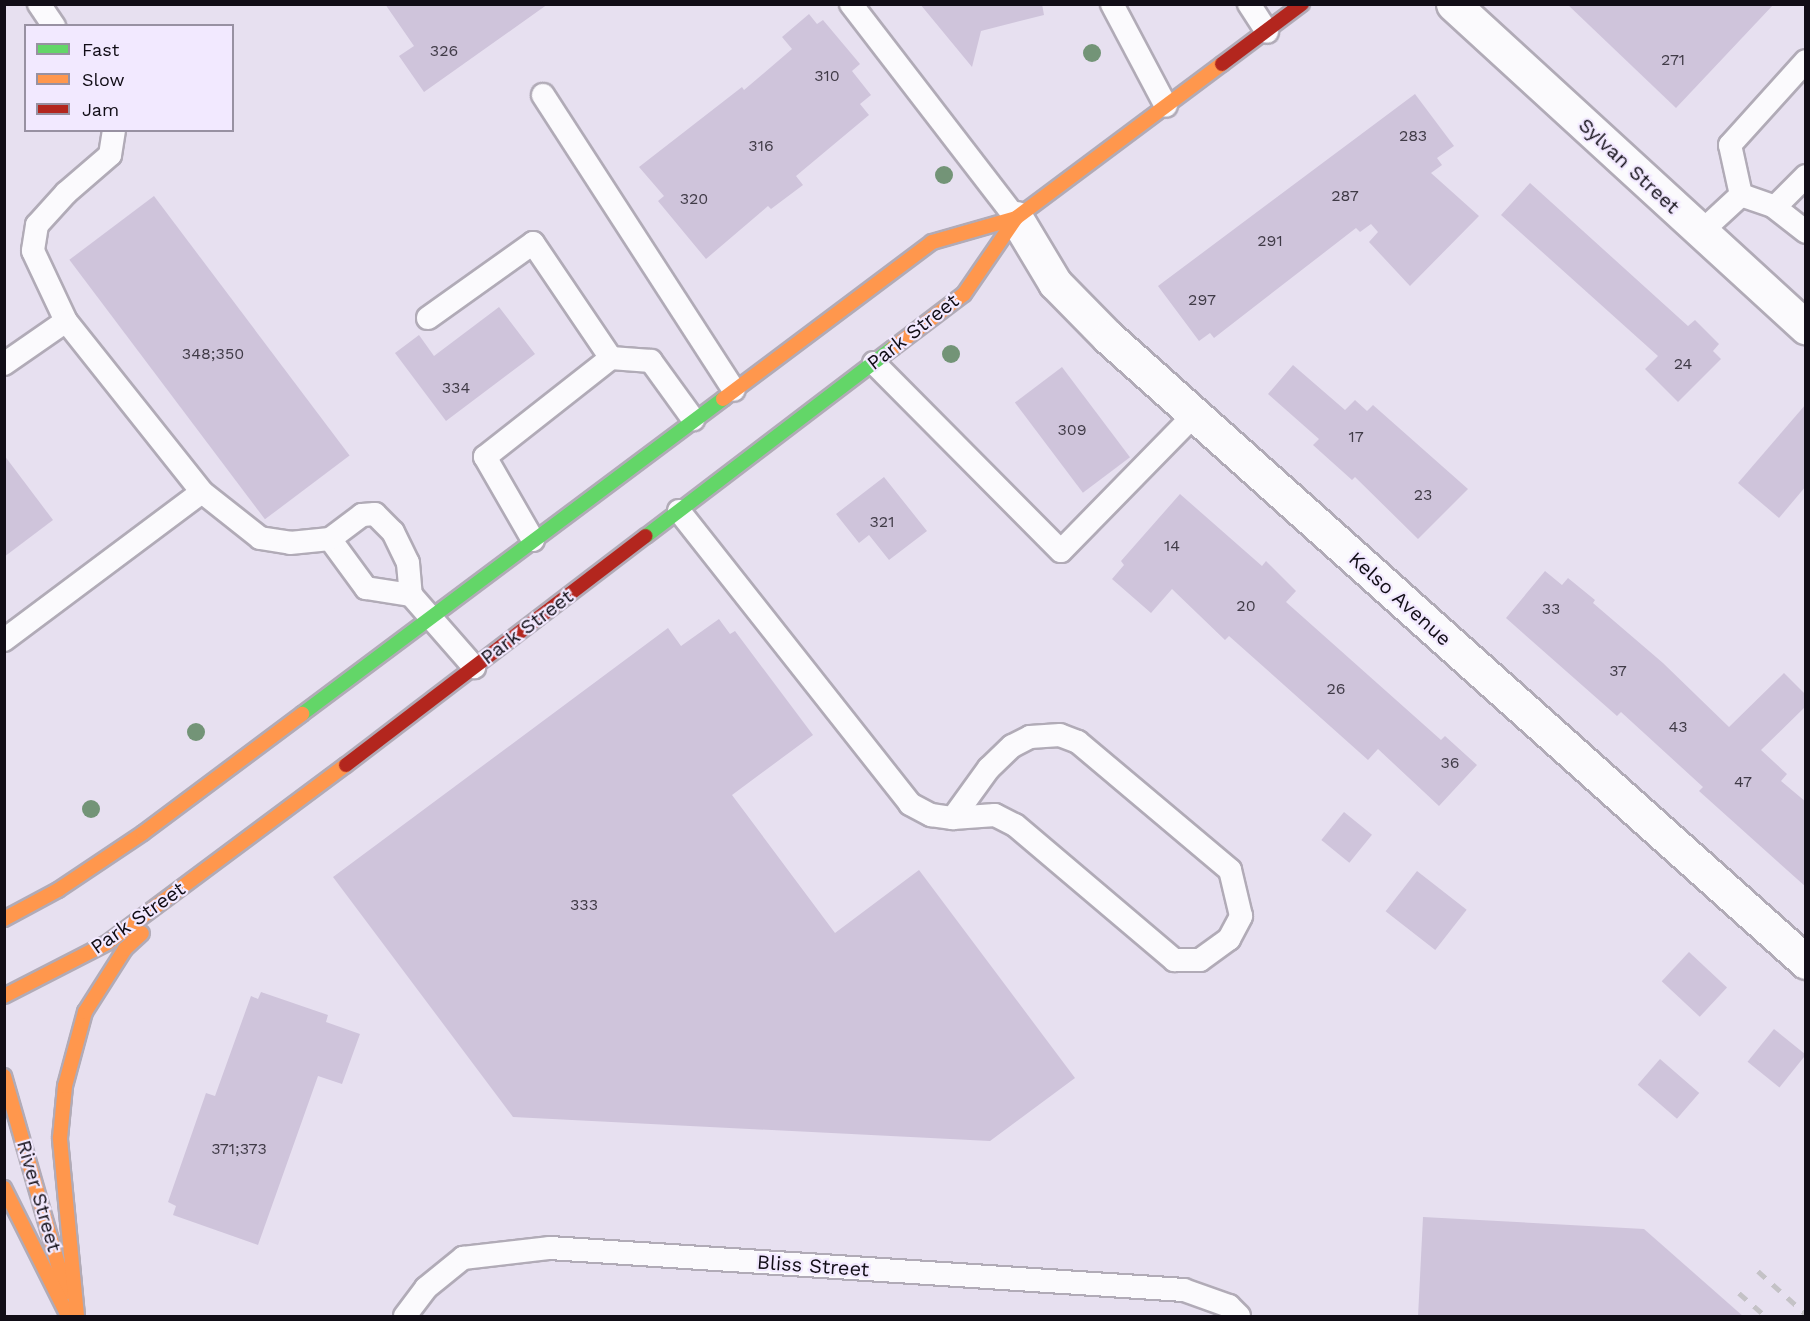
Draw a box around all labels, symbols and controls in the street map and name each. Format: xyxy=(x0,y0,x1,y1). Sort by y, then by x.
legend xyxy=(24,24,234,132)
text: Fast xyxy=(82,39,119,60)
house number: 326 xyxy=(430,41,458,61)
house number: 271 xyxy=(1661,50,1685,70)
house number: 310 xyxy=(814,66,840,86)
text: Slow xyxy=(82,69,125,90)
text: Jam xyxy=(82,99,119,120)
street label: Sylvan Street xyxy=(1574,113,1684,219)
house number: 283 xyxy=(1399,126,1427,146)
house number: 316 xyxy=(748,136,774,156)
house number: 287 xyxy=(1331,186,1359,206)
house number: 320 xyxy=(680,189,708,209)
house number: 291 xyxy=(1257,231,1283,251)
street label: Park Street xyxy=(862,289,964,375)
house number: 297 xyxy=(1188,290,1216,310)
house number: 348;350 xyxy=(182,344,244,364)
house number: 24 xyxy=(1674,354,1692,374)
house number: 334 xyxy=(442,378,470,398)
house number: 309 xyxy=(1057,420,1087,440)
house number: 17 xyxy=(1348,427,1364,447)
house number: 23 xyxy=(1414,485,1432,505)
house number: 321 xyxy=(870,512,894,532)
house number: 14 xyxy=(1164,536,1180,556)
street label: Kelso Avenue xyxy=(1344,547,1456,651)
street label: Park Street xyxy=(476,584,578,670)
house number: 20 xyxy=(1236,596,1256,616)
house number: 33 xyxy=(1542,599,1560,619)
house number: 37 xyxy=(1609,661,1627,681)
house number: 26 xyxy=(1326,679,1346,699)
house number: 43 xyxy=(1668,717,1688,737)
house number: 36 xyxy=(1440,753,1460,773)
house number: 47 xyxy=(1734,772,1752,792)
street label: Park Street xyxy=(86,877,190,959)
house number: 333 xyxy=(570,895,598,915)
street label: River Street xyxy=(12,1137,66,1255)
house number: 371;373 xyxy=(211,1139,267,1159)
street label: Bliss Street xyxy=(756,1250,870,1282)

